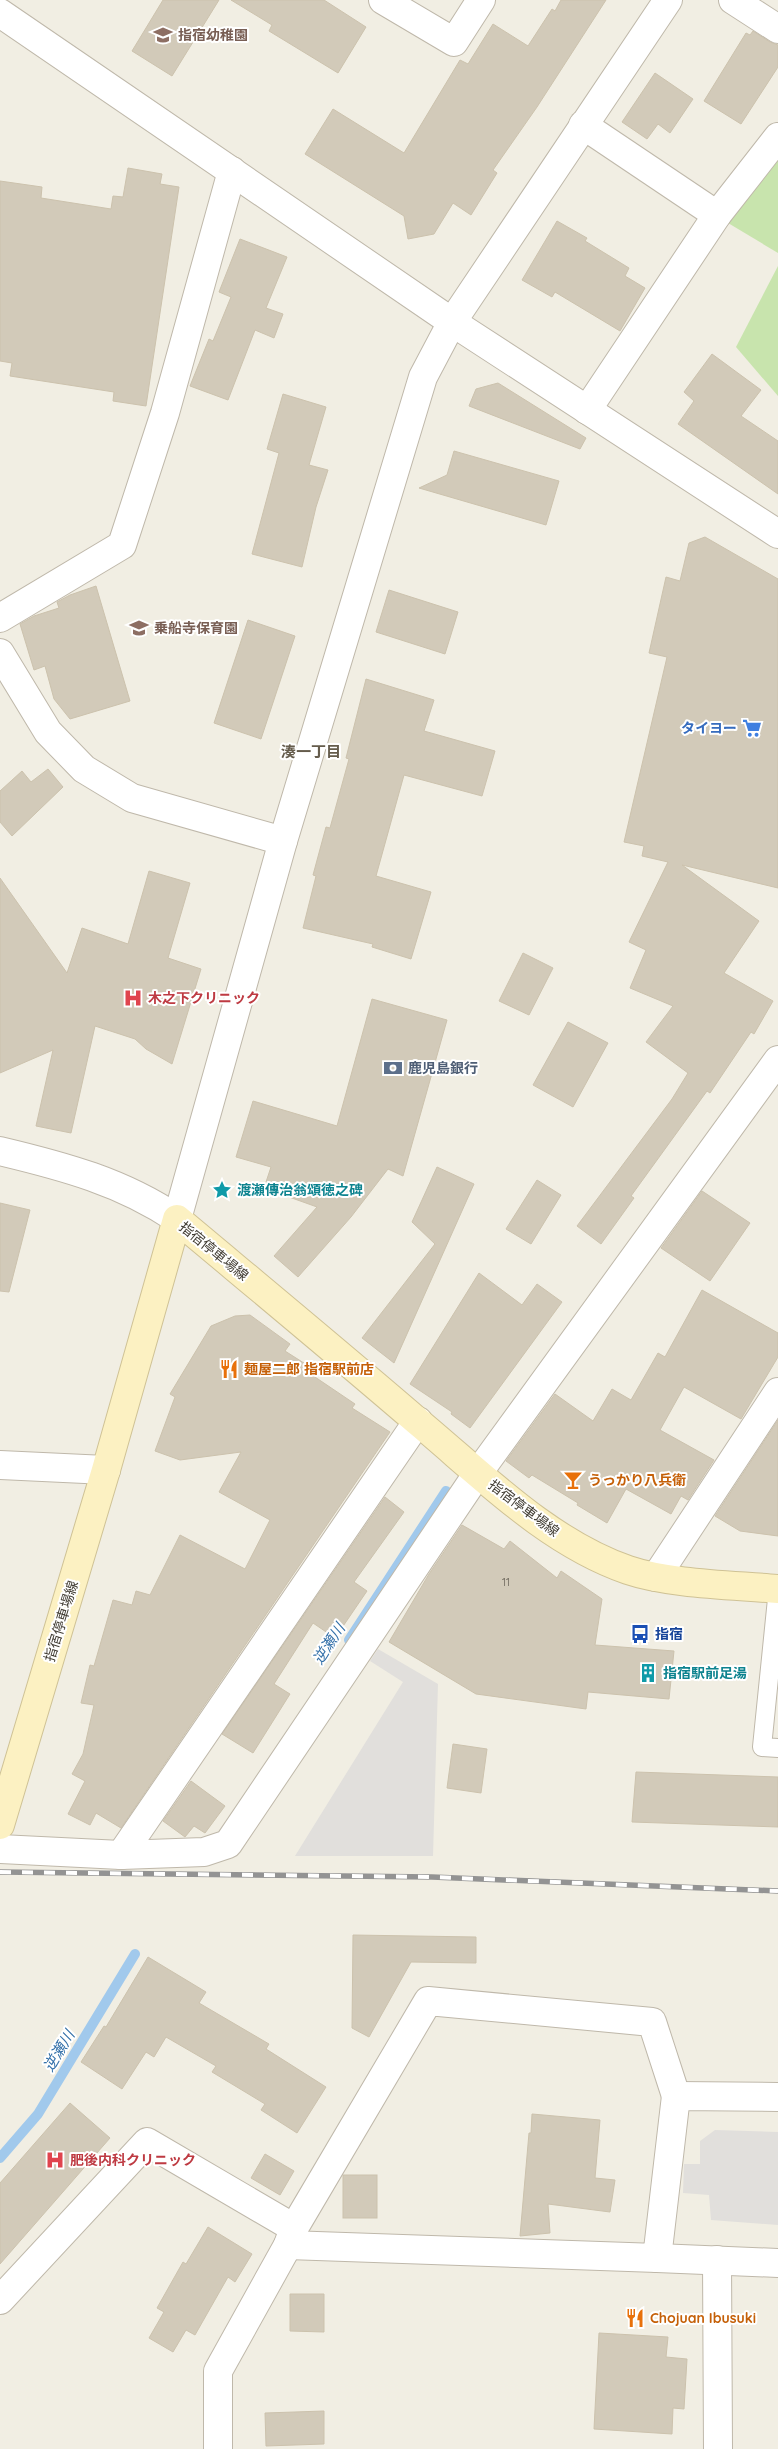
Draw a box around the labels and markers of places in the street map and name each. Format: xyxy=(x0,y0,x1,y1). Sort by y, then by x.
school or university icon: 指宿幼稚園 xyxy=(152,24,174,46)
place label: 指宿幼稚園 xyxy=(178,26,248,44)
school or university icon: 乗船寺保育園 xyxy=(128,617,150,639)
place label: 乗船寺保育園 xyxy=(154,619,238,637)
supermarket icon: タイヨー xyxy=(741,717,763,739)
place label: タイヨー xyxy=(681,719,737,737)
hospital icon: 木之下クリニック xyxy=(122,987,144,1009)
place label: 木之下クリニック xyxy=(148,989,260,1007)
bank icon: 鹿児島銀行 xyxy=(382,1057,404,1079)
place label: 鹿児島銀行 xyxy=(408,1059,478,1077)
place icon: 渡瀬傳治翁頌徳之碑 xyxy=(211,1179,233,1201)
place label: 渡瀬傳治翁頌徳之碑 xyxy=(237,1181,363,1199)
restaurant icon: 麺屋二郎 指宿駅前店 xyxy=(218,1358,240,1380)
place label: 麺屋二郎 指宿駅前店 xyxy=(244,1360,374,1378)
bar icon: うっかり八兵衛 xyxy=(562,1469,584,1491)
place label: うっかり八兵衛 xyxy=(588,1471,686,1489)
bus stop icon: 指宿 xyxy=(629,1623,651,1645)
place label: 指宿 xyxy=(655,1625,683,1643)
building icon: 指宿駅前足湯 xyxy=(637,1662,659,1684)
place label: 指宿駅前足湯 xyxy=(663,1664,747,1682)
hospital icon: 肥後内科クリニック xyxy=(44,2149,66,2171)
place label: 肥後内科クリニック xyxy=(70,2151,196,2169)
restaurant icon: Chojuan Ibusuki xyxy=(624,2307,646,2329)
place label: Chojuan Ibusuki xyxy=(650,2309,756,2327)

